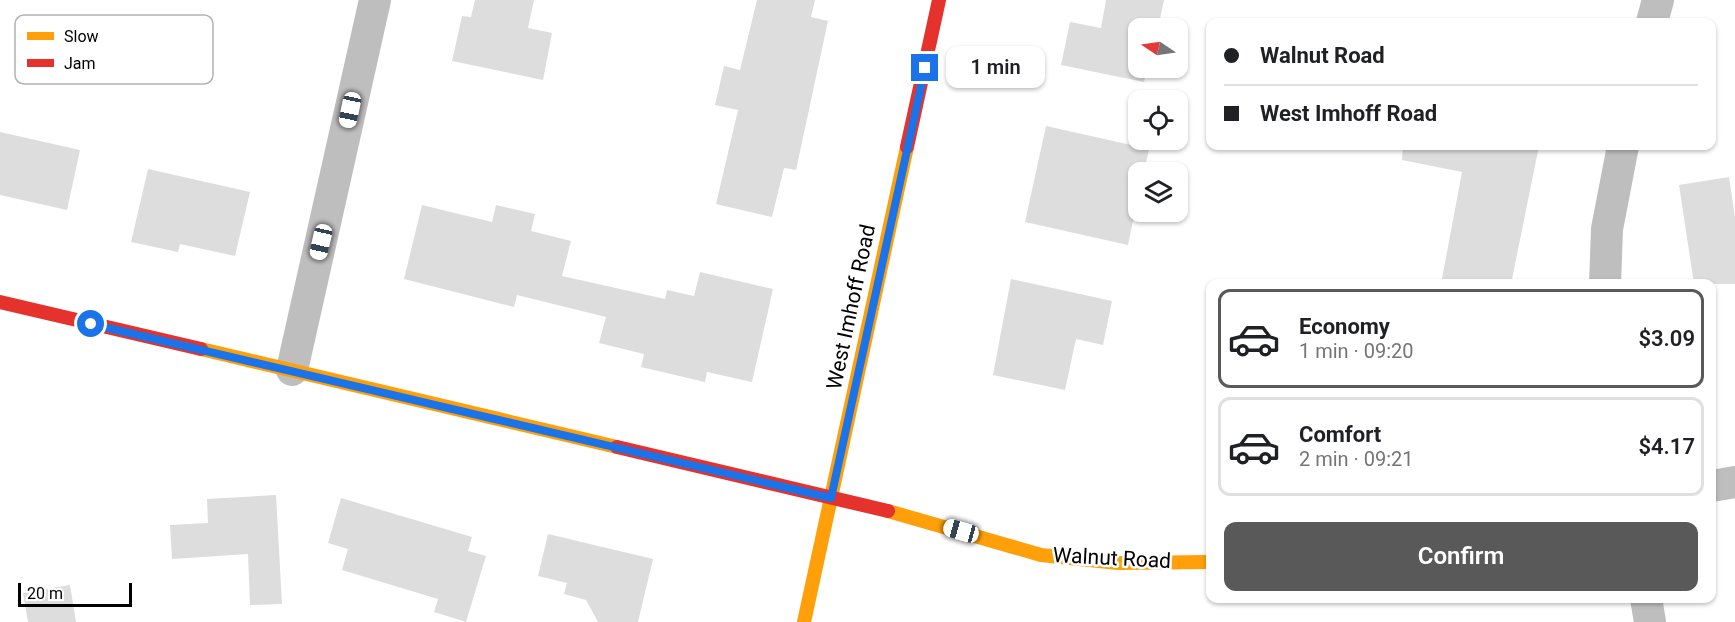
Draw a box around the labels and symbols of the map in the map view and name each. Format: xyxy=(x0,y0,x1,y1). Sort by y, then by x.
legend xyxy=(15,15,213,84)
north arrow xyxy=(1128,18,1188,78)
text: Slow xyxy=(64,27,99,46)
callout: 1 min xyxy=(946,47,1045,89)
text: Jam xyxy=(64,54,96,73)
route end xyxy=(911,54,938,81)
car xyxy=(337,91,363,129)
car xyxy=(308,222,334,262)
street label: West Imhoff Road xyxy=(822,222,880,392)
route start xyxy=(77,310,104,337)
car xyxy=(941,517,981,545)
street label: Walnut Road xyxy=(1052,543,1172,573)
scale bar xyxy=(18,580,132,608)

